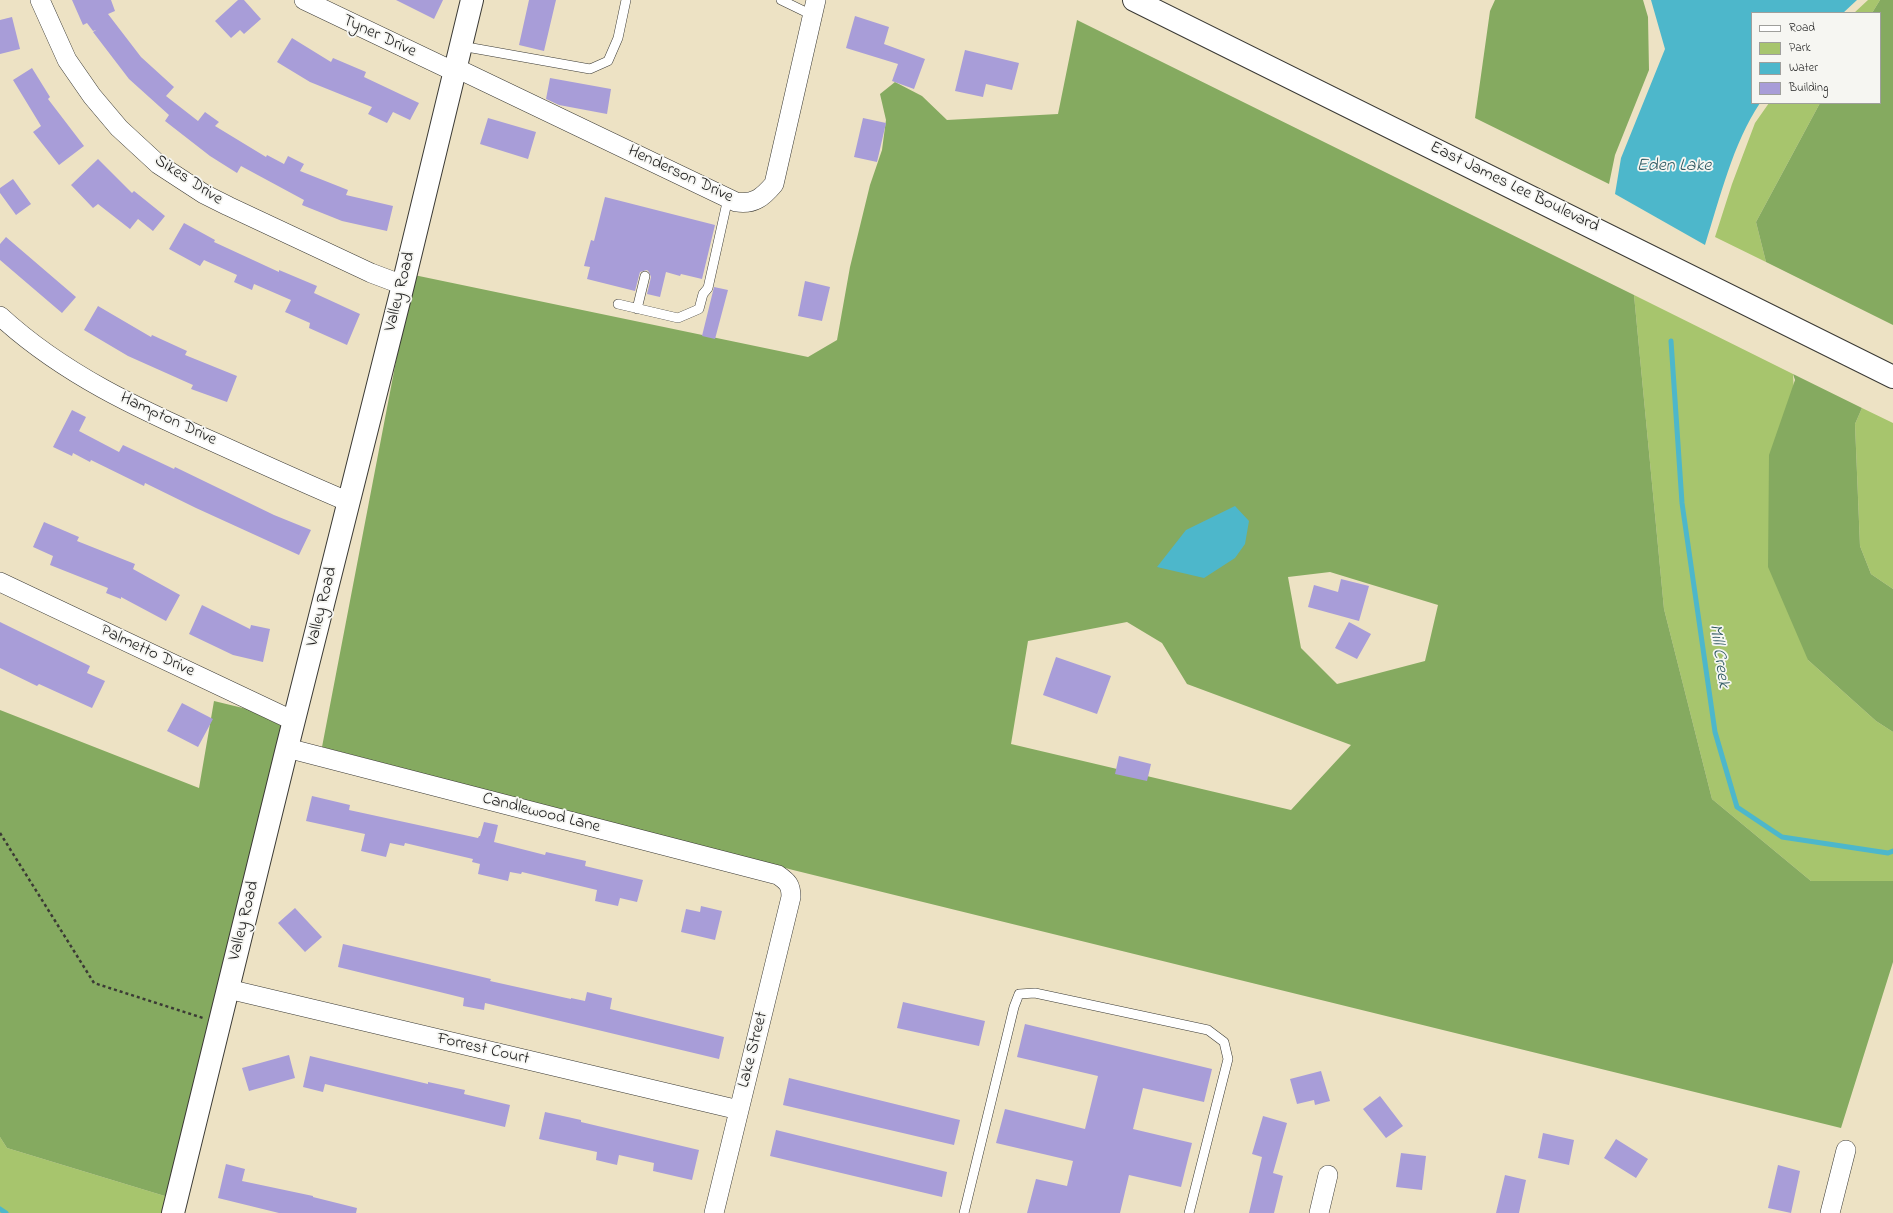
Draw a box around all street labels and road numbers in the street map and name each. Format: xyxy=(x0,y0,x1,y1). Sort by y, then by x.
street label: Tyner Drive xyxy=(339,11,419,63)
street label: East James Lee Boulevard xyxy=(1426,138,1602,238)
street label: Henderson Drive xyxy=(624,142,736,208)
street label: Sikes Drive xyxy=(150,151,226,211)
street label: Valley Road xyxy=(381,250,421,334)
street label: Hampton Drive xyxy=(116,389,220,451)
street label: Valley Road xyxy=(303,565,343,649)
street label: Palmetto Drive xyxy=(97,621,197,683)
street label: Candlewood Lane xyxy=(480,789,602,839)
street label: Valley Road xyxy=(225,879,265,963)
street label: Lake Street xyxy=(735,1010,773,1090)
street label: Forrest Court xyxy=(435,1029,531,1071)

